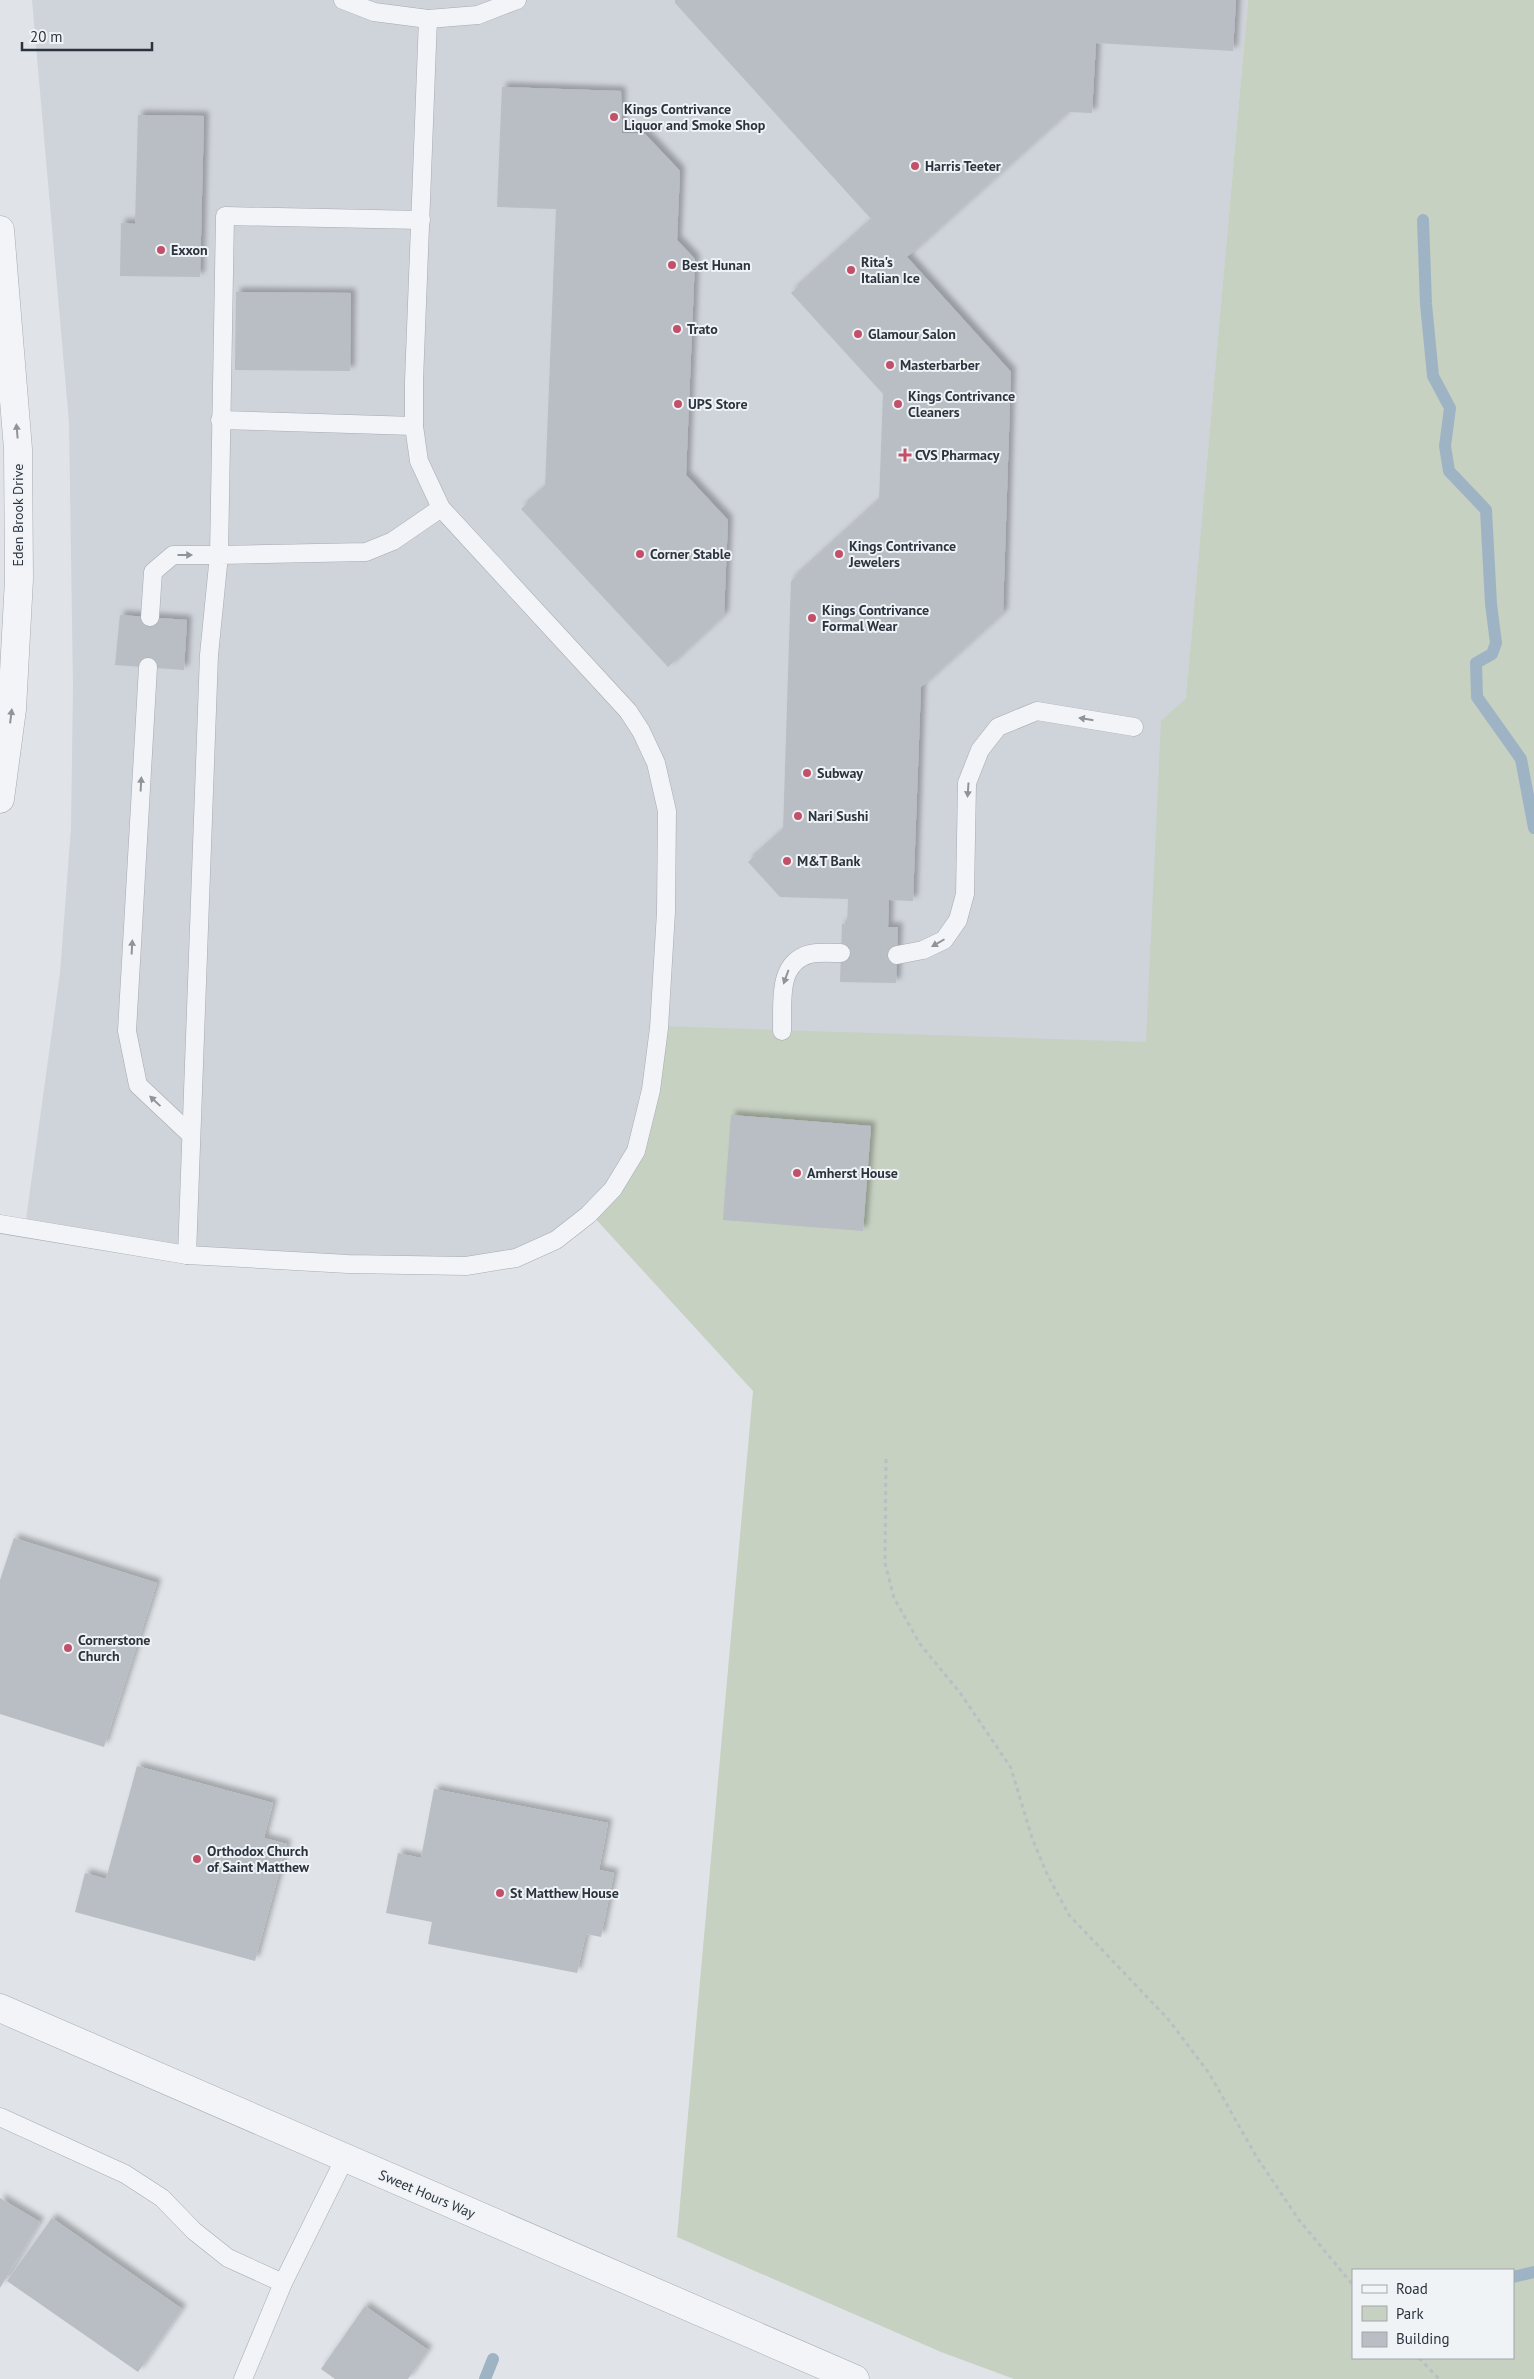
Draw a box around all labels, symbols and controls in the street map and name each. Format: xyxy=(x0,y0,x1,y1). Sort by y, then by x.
scale bar xyxy=(22,20,152,52)
text: 20 m xyxy=(30,27,63,46)
place label: Kings Contrivance Liquor and Smoke Shop xyxy=(624,100,766,134)
marker: Kings Contrivance Liquor and Smoke Shop xyxy=(608,111,620,123)
place label: Harris Teeter xyxy=(925,157,1001,175)
marker: Harris Teeter xyxy=(909,160,921,172)
place label: Exxon xyxy=(171,241,208,259)
marker: Exxon xyxy=(155,244,167,256)
place label: Rita's Italian Ice xyxy=(861,253,920,287)
place label: Best Hunan xyxy=(682,256,751,274)
marker: Best Hunan xyxy=(666,259,678,271)
marker: Rita's Italian Ice xyxy=(845,264,857,276)
place label: Trato xyxy=(687,320,718,338)
marker: Trato xyxy=(671,323,683,335)
place label: Glamour Salon xyxy=(868,325,956,343)
marker: Glamour Salon xyxy=(852,328,864,340)
place label: Masterbarber xyxy=(900,356,980,374)
marker: Masterbarber xyxy=(884,359,896,371)
place label: Kings Contrivance Cleaners xyxy=(908,387,1015,421)
place label: UPS Store xyxy=(688,395,748,413)
marker: UPS Store xyxy=(672,398,684,410)
marker: Kings Contrivance Cleaners xyxy=(892,398,904,410)
one-way arrow xyxy=(13,423,21,439)
place label: CVS Pharmacy xyxy=(915,446,1000,464)
marker: CVS Pharmacy xyxy=(899,449,911,461)
street label: Eden Brook Drive xyxy=(9,464,27,566)
place label: Kings Contrivance Jewelers xyxy=(848,537,956,571)
place label: Corner Stable xyxy=(650,545,731,563)
marker: Corner Stable xyxy=(634,548,646,560)
marker: Kings Contrivance Jewelers xyxy=(833,548,845,560)
one-way arrow xyxy=(177,551,193,559)
place label: Kings Contrivance Formal Wear xyxy=(822,601,929,635)
marker: Kings Contrivance Formal Wear xyxy=(806,612,818,624)
one-way arrow xyxy=(7,708,15,724)
one-way arrow xyxy=(1078,715,1094,723)
place label: Subway xyxy=(817,764,863,782)
marker: Subway xyxy=(801,767,813,779)
one-way arrow xyxy=(138,776,146,792)
one-way arrow xyxy=(963,782,971,798)
place label: Nari Sushi xyxy=(808,807,869,825)
marker: Nari Sushi xyxy=(792,810,804,822)
place label: M&T Bank xyxy=(797,852,860,870)
marker: M&T Bank xyxy=(781,855,793,867)
one-way arrow xyxy=(129,938,137,954)
one-way arrow xyxy=(932,938,945,947)
one-way arrow xyxy=(782,970,790,985)
one-way arrow xyxy=(149,1095,161,1107)
place label: Amherst House xyxy=(807,1164,898,1182)
marker: Amherst House xyxy=(791,1167,803,1179)
place label: Cornerstone Church xyxy=(78,1631,150,1665)
marker: Cornerstone Church xyxy=(62,1642,74,1654)
place label: Orthodox Church of Saint Matthew xyxy=(207,1842,310,1876)
marker: Orthodox Church of Saint Matthew xyxy=(191,1853,203,1865)
place label: St Matthew House xyxy=(510,1884,619,1902)
marker: St Matthew House xyxy=(494,1887,506,1899)
street label: Sweet Hours Way xyxy=(376,2166,478,2223)
legend xyxy=(1352,2269,1514,2359)
text: Road xyxy=(1396,2279,1428,2298)
text: Park xyxy=(1396,2304,1424,2323)
text: Building xyxy=(1396,2329,1450,2348)

